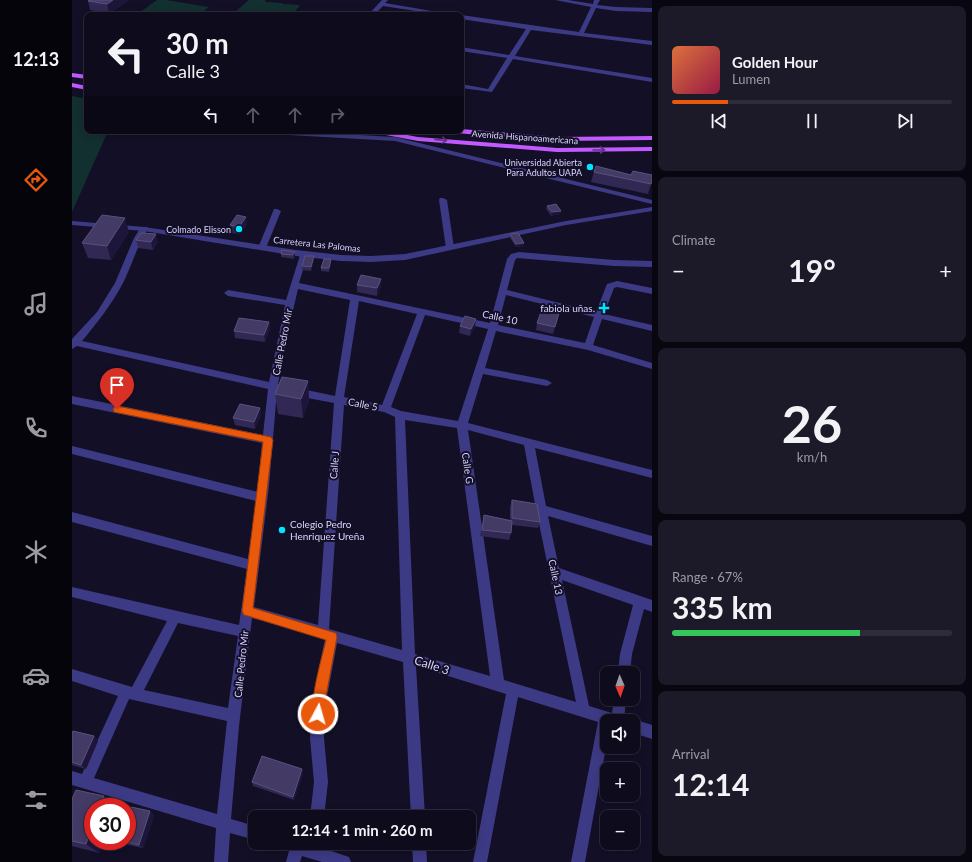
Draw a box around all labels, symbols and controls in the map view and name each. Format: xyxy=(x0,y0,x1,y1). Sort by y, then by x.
text: 30 m xyxy=(166,26,229,60)
icon: left xyxy=(100,28,152,80)
text: 12:13 xyxy=(13,48,59,70)
text: Golden Hour xyxy=(732,53,818,71)
text: Calle 3 xyxy=(166,60,220,82)
text: Lumen xyxy=(732,71,770,87)
icon: left xyxy=(200,104,222,126)
icon: ahead xyxy=(242,104,264,126)
icon: ahead xyxy=(284,104,306,126)
icon: right xyxy=(326,104,348,126)
icon: previous xyxy=(708,110,730,132)
icon: pause xyxy=(801,110,823,132)
icon: next xyxy=(894,110,916,132)
street label: Avenida Hispanoamericana xyxy=(471,128,579,146)
one-way arrow xyxy=(434,137,447,144)
one-way arrow xyxy=(592,146,605,154)
place label: Universidad Abierta Para Adultos UAPA xyxy=(504,157,583,178)
marker: Universidad Abierta Para Adultos UAPA xyxy=(585,162,595,172)
icon: directions xyxy=(22,166,50,194)
place label: Colmado Elisson xyxy=(166,224,231,235)
marker: Colmado Elisson xyxy=(234,224,244,234)
text: Climate xyxy=(672,232,715,248)
street label: Carretera Las Palomas xyxy=(273,234,361,254)
text: 19° xyxy=(788,252,836,288)
text: − xyxy=(672,257,685,284)
text: + xyxy=(939,257,952,284)
icon: music xyxy=(22,290,50,318)
place label: fabiola uñas. xyxy=(540,302,595,314)
marker: fabiola uñas. xyxy=(598,302,610,314)
street label: Calle Pedro Mir xyxy=(270,307,294,376)
street label: Calle 10 xyxy=(481,307,519,327)
pin xyxy=(100,368,134,409)
icon: arrive xyxy=(106,374,128,396)
text: 26 xyxy=(782,392,842,454)
street label: Calle 5 xyxy=(347,395,379,413)
icon: phone xyxy=(22,414,50,442)
text: km/h xyxy=(797,449,827,465)
street label: Calle J xyxy=(327,451,341,479)
street label: Calle G xyxy=(460,452,476,484)
place label: Colegio Pedro Henriquez Ureña xyxy=(290,518,364,542)
marker: Colegio Pedro Henriquez Ureña xyxy=(277,525,287,535)
icon: climate xyxy=(22,538,50,566)
street label: Calle 13 xyxy=(546,558,566,596)
text: Range · 67% xyxy=(672,569,743,585)
text: 335 km xyxy=(672,589,773,625)
street label: Calle Pedro Mir xyxy=(231,629,251,698)
street label: Calle 3 xyxy=(413,652,451,678)
icon: car xyxy=(22,662,50,690)
north arrow xyxy=(600,666,640,706)
map controls xyxy=(600,666,640,850)
position arrow xyxy=(297,693,339,735)
button: sound xyxy=(600,714,640,754)
text: Arrival xyxy=(672,746,709,762)
button: + xyxy=(600,762,640,802)
text: 12:14 xyxy=(672,766,749,802)
icon: filters xyxy=(22,786,50,814)
speed limit sign: 30 xyxy=(84,798,136,850)
button: − xyxy=(600,810,640,850)
text: 12:14 · 1 min · 260 m xyxy=(292,821,432,839)

